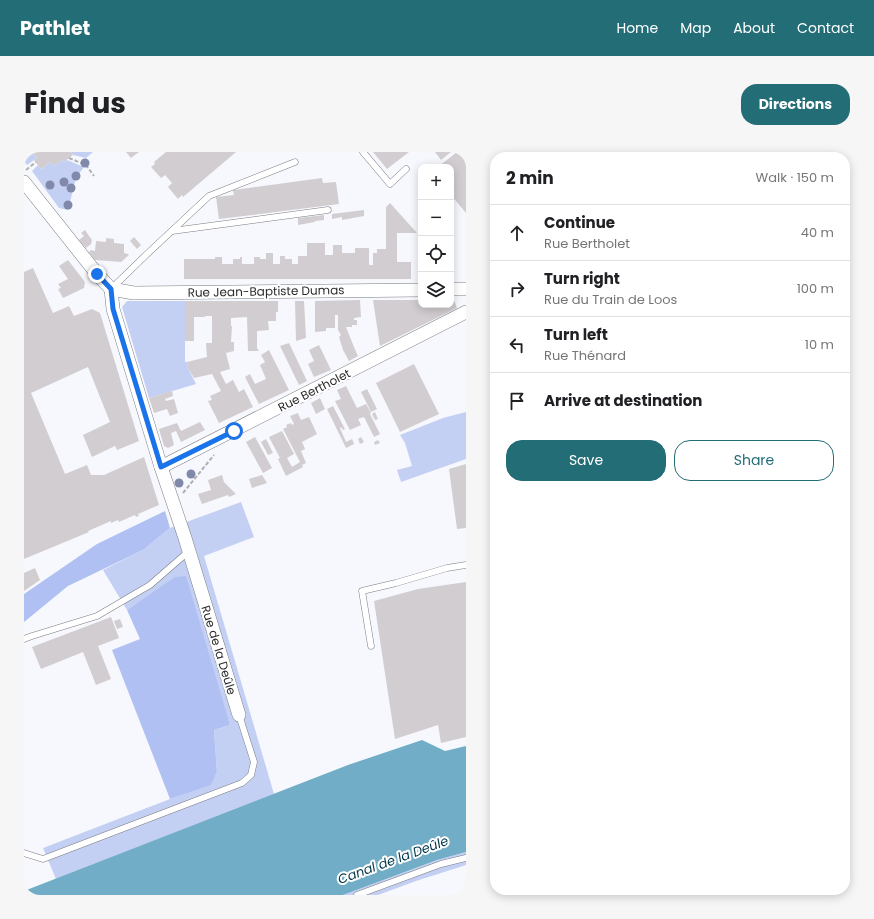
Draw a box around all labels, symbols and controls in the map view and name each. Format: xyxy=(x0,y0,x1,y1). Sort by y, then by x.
text: Pathlet xyxy=(20,15,90,42)
text: Home xyxy=(616,18,658,38)
text: Map xyxy=(680,18,711,38)
text: About xyxy=(733,18,775,38)
text: Contact xyxy=(797,18,854,38)
text: Find us xyxy=(24,84,126,123)
button: Directions xyxy=(741,84,850,125)
map controls xyxy=(418,164,454,308)
button: + xyxy=(418,164,454,200)
text: 2 min xyxy=(506,166,554,190)
text: Walk · 150 m xyxy=(756,168,834,187)
button: − xyxy=(418,200,454,236)
text: Continue xyxy=(544,212,615,233)
icon: ahead xyxy=(506,222,528,244)
text: 40 m xyxy=(801,223,834,242)
text: Rue Bertholet xyxy=(544,234,630,253)
button: locate xyxy=(418,236,454,272)
route end xyxy=(88,265,106,283)
text: Turn right xyxy=(544,268,620,289)
button: layers xyxy=(418,272,454,308)
icon: right xyxy=(506,278,528,300)
text: 100 m xyxy=(797,279,834,298)
street label: Rue Jean-Baptiste Dumas xyxy=(187,281,345,301)
text: Rue du Train de Loos xyxy=(544,290,677,309)
text: Turn left xyxy=(544,324,608,345)
icon: left xyxy=(506,334,528,356)
text: 10 m xyxy=(805,335,834,354)
text: Rue Thénard xyxy=(544,346,626,365)
street label: Rue Bertholet xyxy=(275,364,353,416)
icon: arrive xyxy=(506,390,528,412)
text: Arrive at destination xyxy=(544,390,702,411)
route start xyxy=(225,422,243,440)
button: Save xyxy=(506,440,666,481)
button: Share xyxy=(674,440,834,481)
street label: Rue de la Deûle xyxy=(197,603,241,697)
water label: Canal de la Deûle xyxy=(335,831,451,889)

